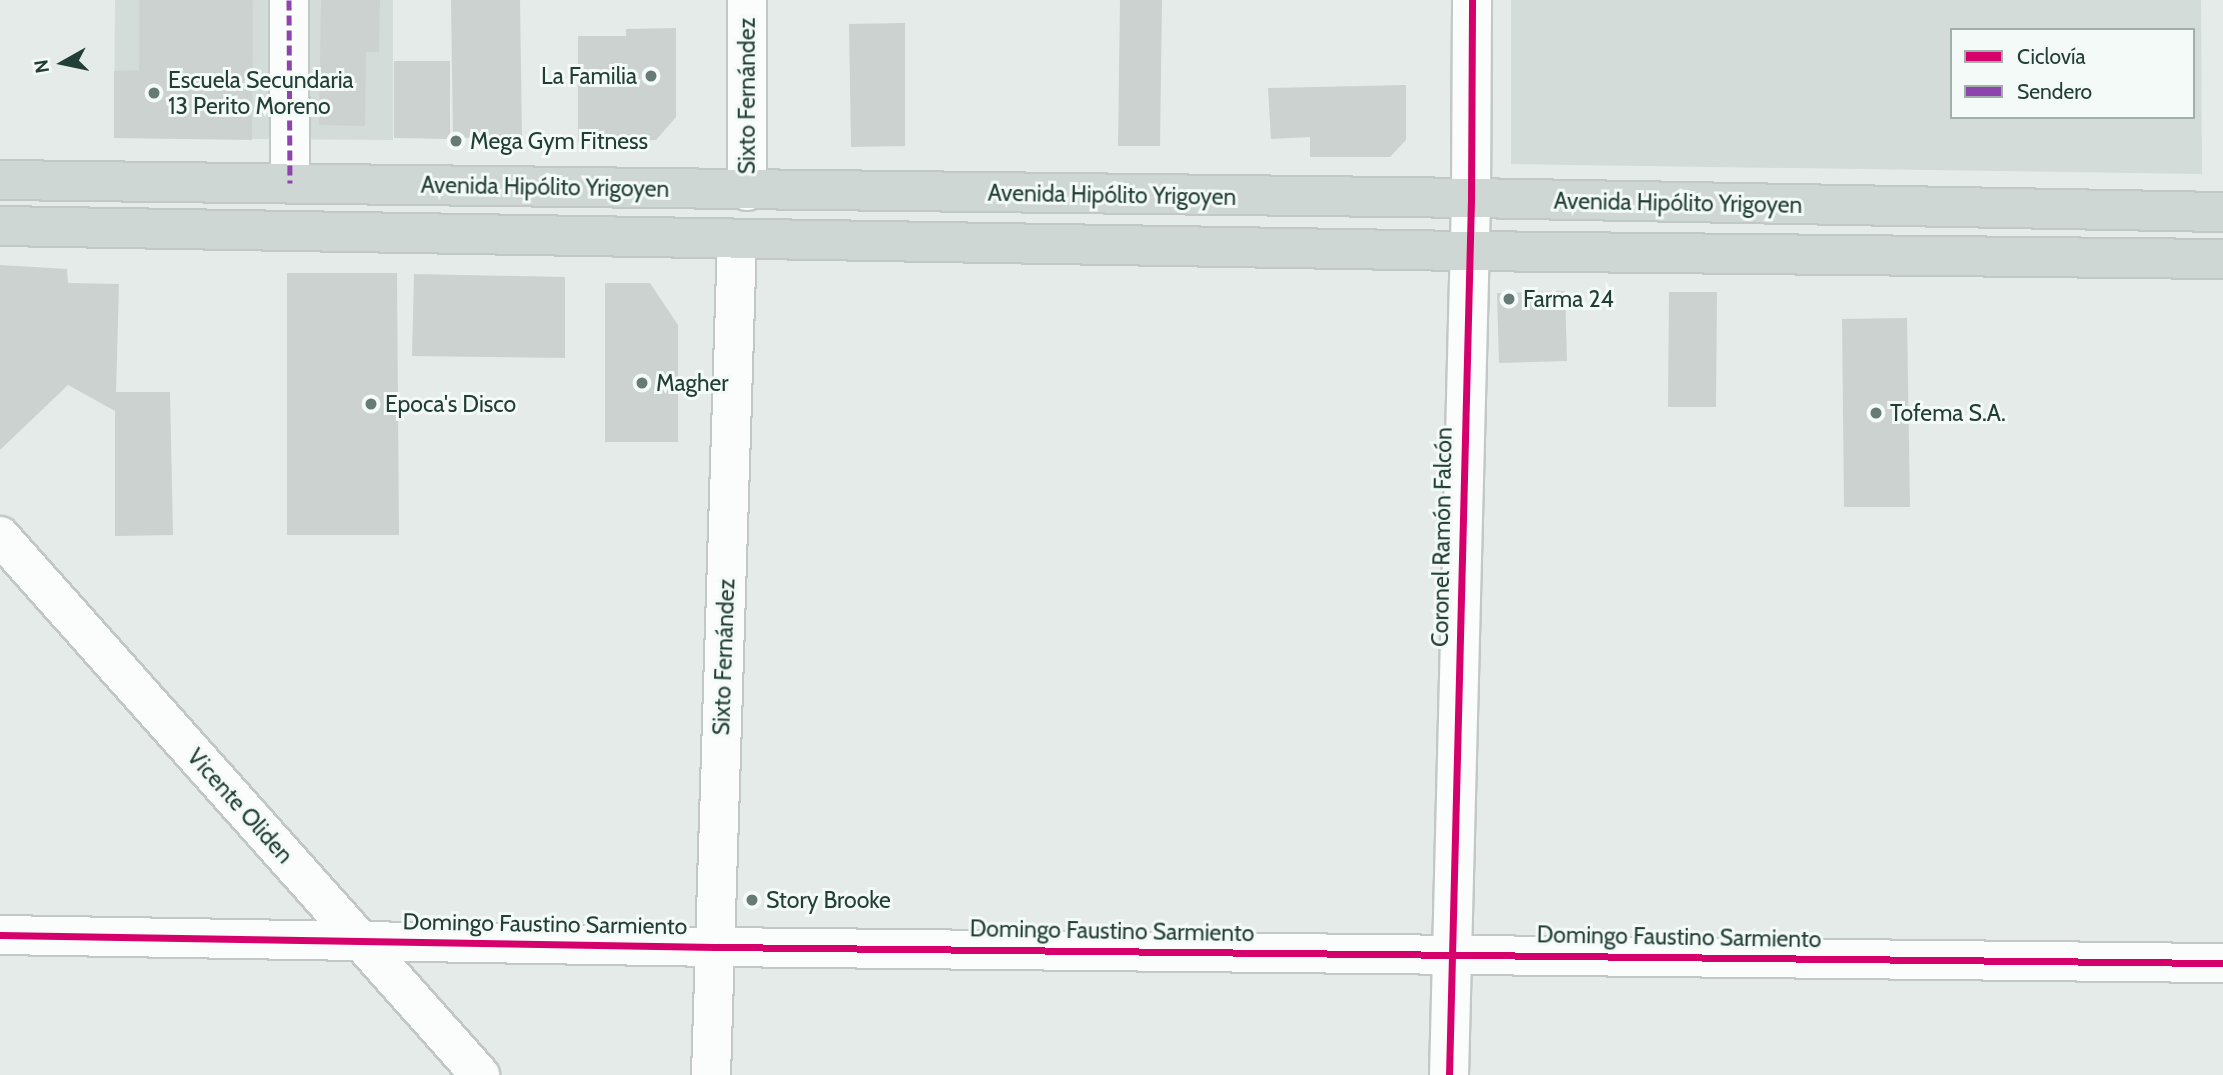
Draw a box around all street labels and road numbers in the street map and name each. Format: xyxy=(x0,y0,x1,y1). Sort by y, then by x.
street label: Sixto Fernández xyxy=(733,18,761,174)
street label: Avenida Hipólito Yrigoyen xyxy=(420,171,670,203)
street label: Avenida Hipólito Yrigoyen xyxy=(987,179,1237,211)
street label: Avenida Hipólito Yrigoyen xyxy=(1553,187,1803,219)
street label: Coronel Ramón Falcón xyxy=(1426,427,1458,647)
street label: Sixto Fernández xyxy=(707,578,741,736)
street label: Vicente Oliden xyxy=(181,743,299,869)
street label: Domingo Faustino Sarmiento xyxy=(402,908,688,940)
street label: Domingo Faustino Sarmiento xyxy=(969,915,1255,947)
street label: Domingo Faustino Sarmiento xyxy=(1536,921,1822,953)

